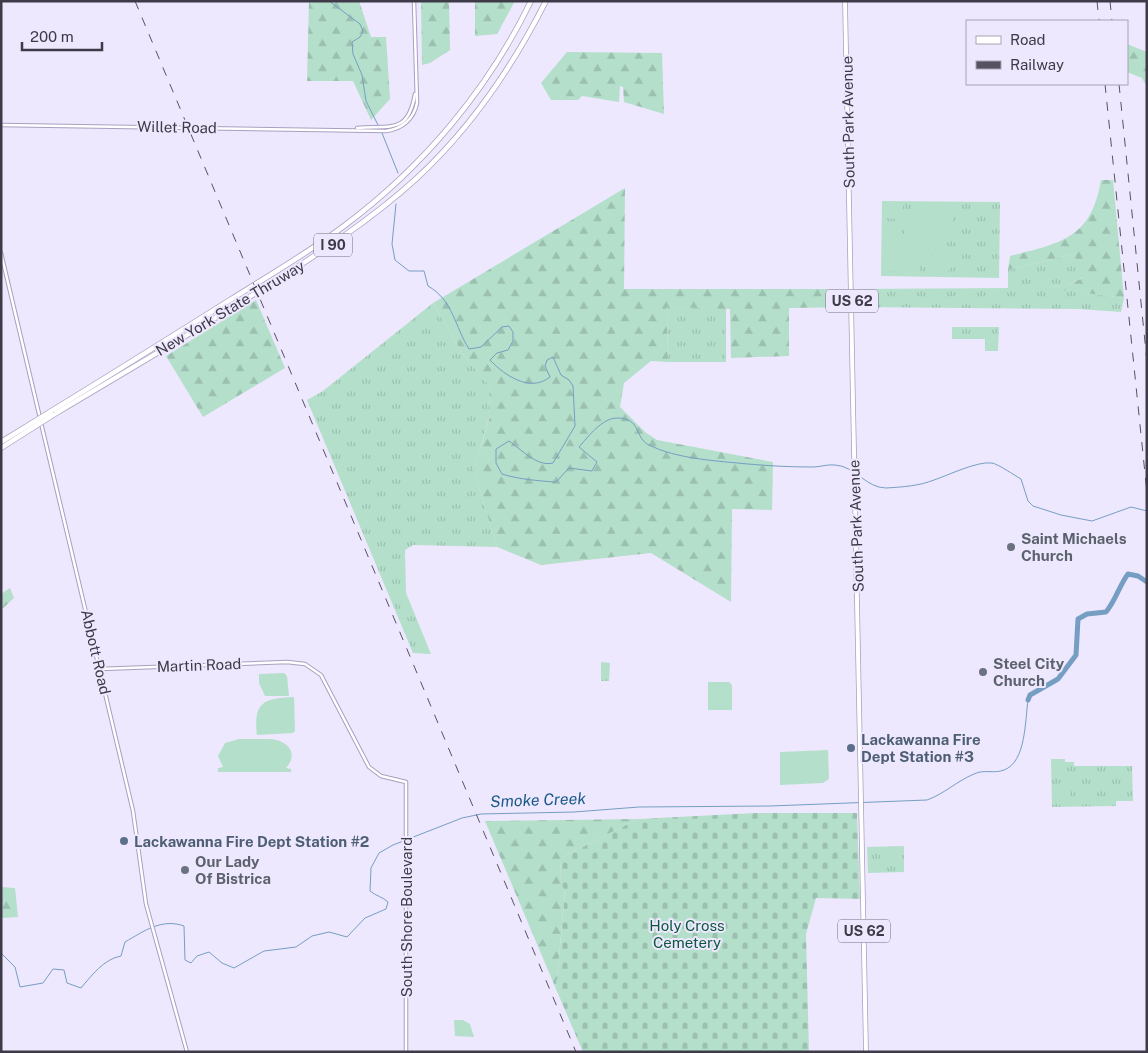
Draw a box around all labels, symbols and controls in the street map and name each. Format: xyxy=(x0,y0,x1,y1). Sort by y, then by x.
scale bar xyxy=(22,20,102,52)
legend xyxy=(966,20,1128,85)
text: 200 m xyxy=(30,28,74,45)
text: Road xyxy=(1010,31,1046,48)
street label: South Park Avenue xyxy=(838,56,858,188)
text: Railway xyxy=(1010,56,1064,73)
street label: Willet Road xyxy=(137,118,217,136)
road number: I 90 xyxy=(314,234,352,256)
street label: New York State Thruway xyxy=(153,257,307,359)
road number: US 62 xyxy=(826,290,878,312)
street label: South Park Avenue xyxy=(845,459,867,593)
place label: Saint Michaels Church xyxy=(1021,530,1127,564)
marker: Saint Michaels Church xyxy=(1005,541,1017,553)
street label: Abbott Road xyxy=(78,608,114,696)
street label: Martin Road xyxy=(156,655,242,675)
place label: Steel City Church xyxy=(993,655,1065,689)
marker: Steel City Church xyxy=(977,666,989,678)
place label: Lackawanna Fire Dept Station #3 xyxy=(861,731,981,765)
marker: Lackawanna Fire Dept Station #3 xyxy=(845,742,857,754)
water label: Smoke Creek xyxy=(490,789,587,811)
place label: Lackawanna Fire Dept Station #2 xyxy=(134,833,369,850)
marker: Lackawanna Fire Dept Station #2 xyxy=(118,835,130,847)
street label: South Shore Boulevard xyxy=(398,837,415,997)
place label: Our Lady Of Bistrica xyxy=(195,853,271,887)
marker: Our Lady Of Bistrica xyxy=(179,864,191,876)
park label: Holy Cross Cemetery xyxy=(649,917,725,951)
road number: US 62 xyxy=(838,919,890,942)

